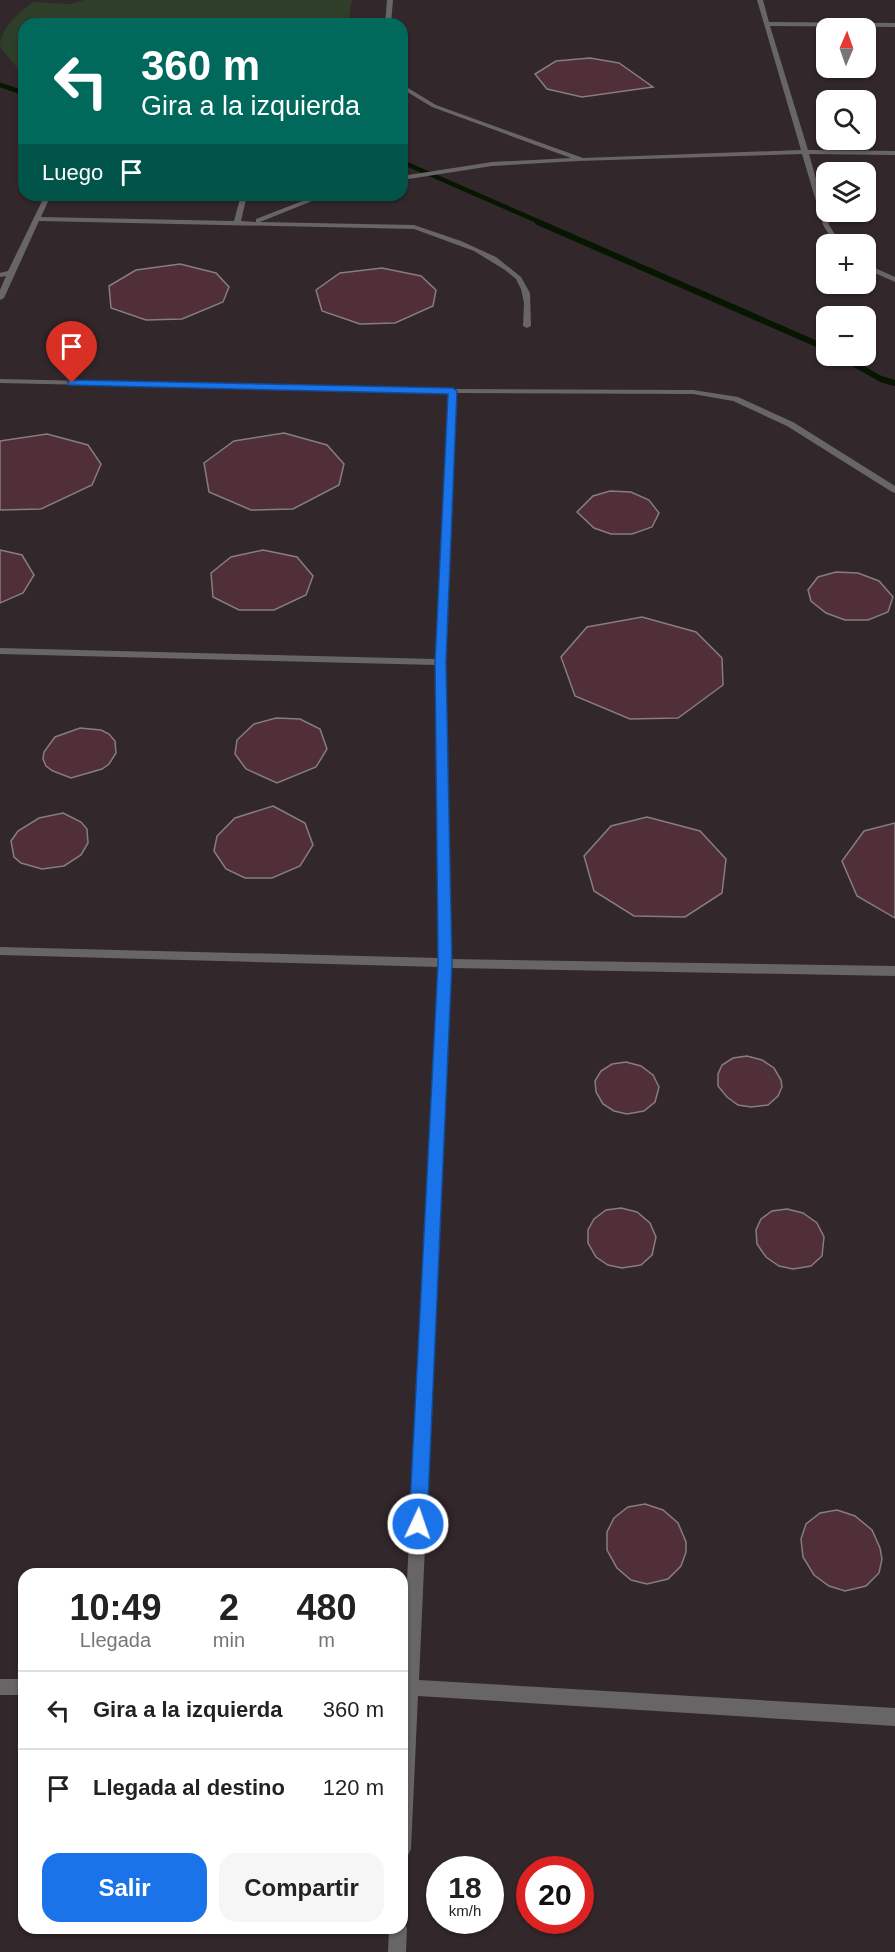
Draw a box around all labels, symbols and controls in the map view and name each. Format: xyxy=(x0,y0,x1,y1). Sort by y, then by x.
north arrow xyxy=(816,18,876,78)
map controls xyxy=(816,18,876,366)
icon: left xyxy=(42,42,120,120)
text: 360 m xyxy=(141,42,260,89)
button: search xyxy=(816,90,876,150)
text: Gira a la izquierda xyxy=(141,91,360,121)
icon: arrive xyxy=(115,156,148,189)
text: Luego xyxy=(42,160,103,185)
button: layers xyxy=(816,162,876,222)
button: + xyxy=(816,234,876,294)
button: − xyxy=(816,306,876,366)
pin xyxy=(46,321,97,383)
icon: arrive xyxy=(55,330,88,363)
position arrow xyxy=(386,1492,450,1556)
text: 10:49 xyxy=(69,1587,161,1628)
text: 2 xyxy=(219,1587,239,1628)
text: 480 xyxy=(296,1587,357,1628)
text: Llegada xyxy=(80,1629,151,1651)
text: min xyxy=(213,1629,245,1651)
text: m xyxy=(318,1629,335,1651)
icon: left xyxy=(42,1694,75,1727)
text: Gira a la izquierda xyxy=(93,1697,283,1722)
text: 360 m xyxy=(323,1697,384,1722)
icon: arrive xyxy=(42,1772,75,1805)
text: Llegada al destino xyxy=(93,1775,285,1800)
text: 120 m xyxy=(323,1775,384,1800)
button: Salir xyxy=(42,1853,207,1922)
button: Compartir xyxy=(219,1853,384,1922)
speed limit sign: 20 xyxy=(516,1856,594,1934)
text: 18 xyxy=(448,1871,482,1904)
text: km/h xyxy=(449,1902,481,1919)

